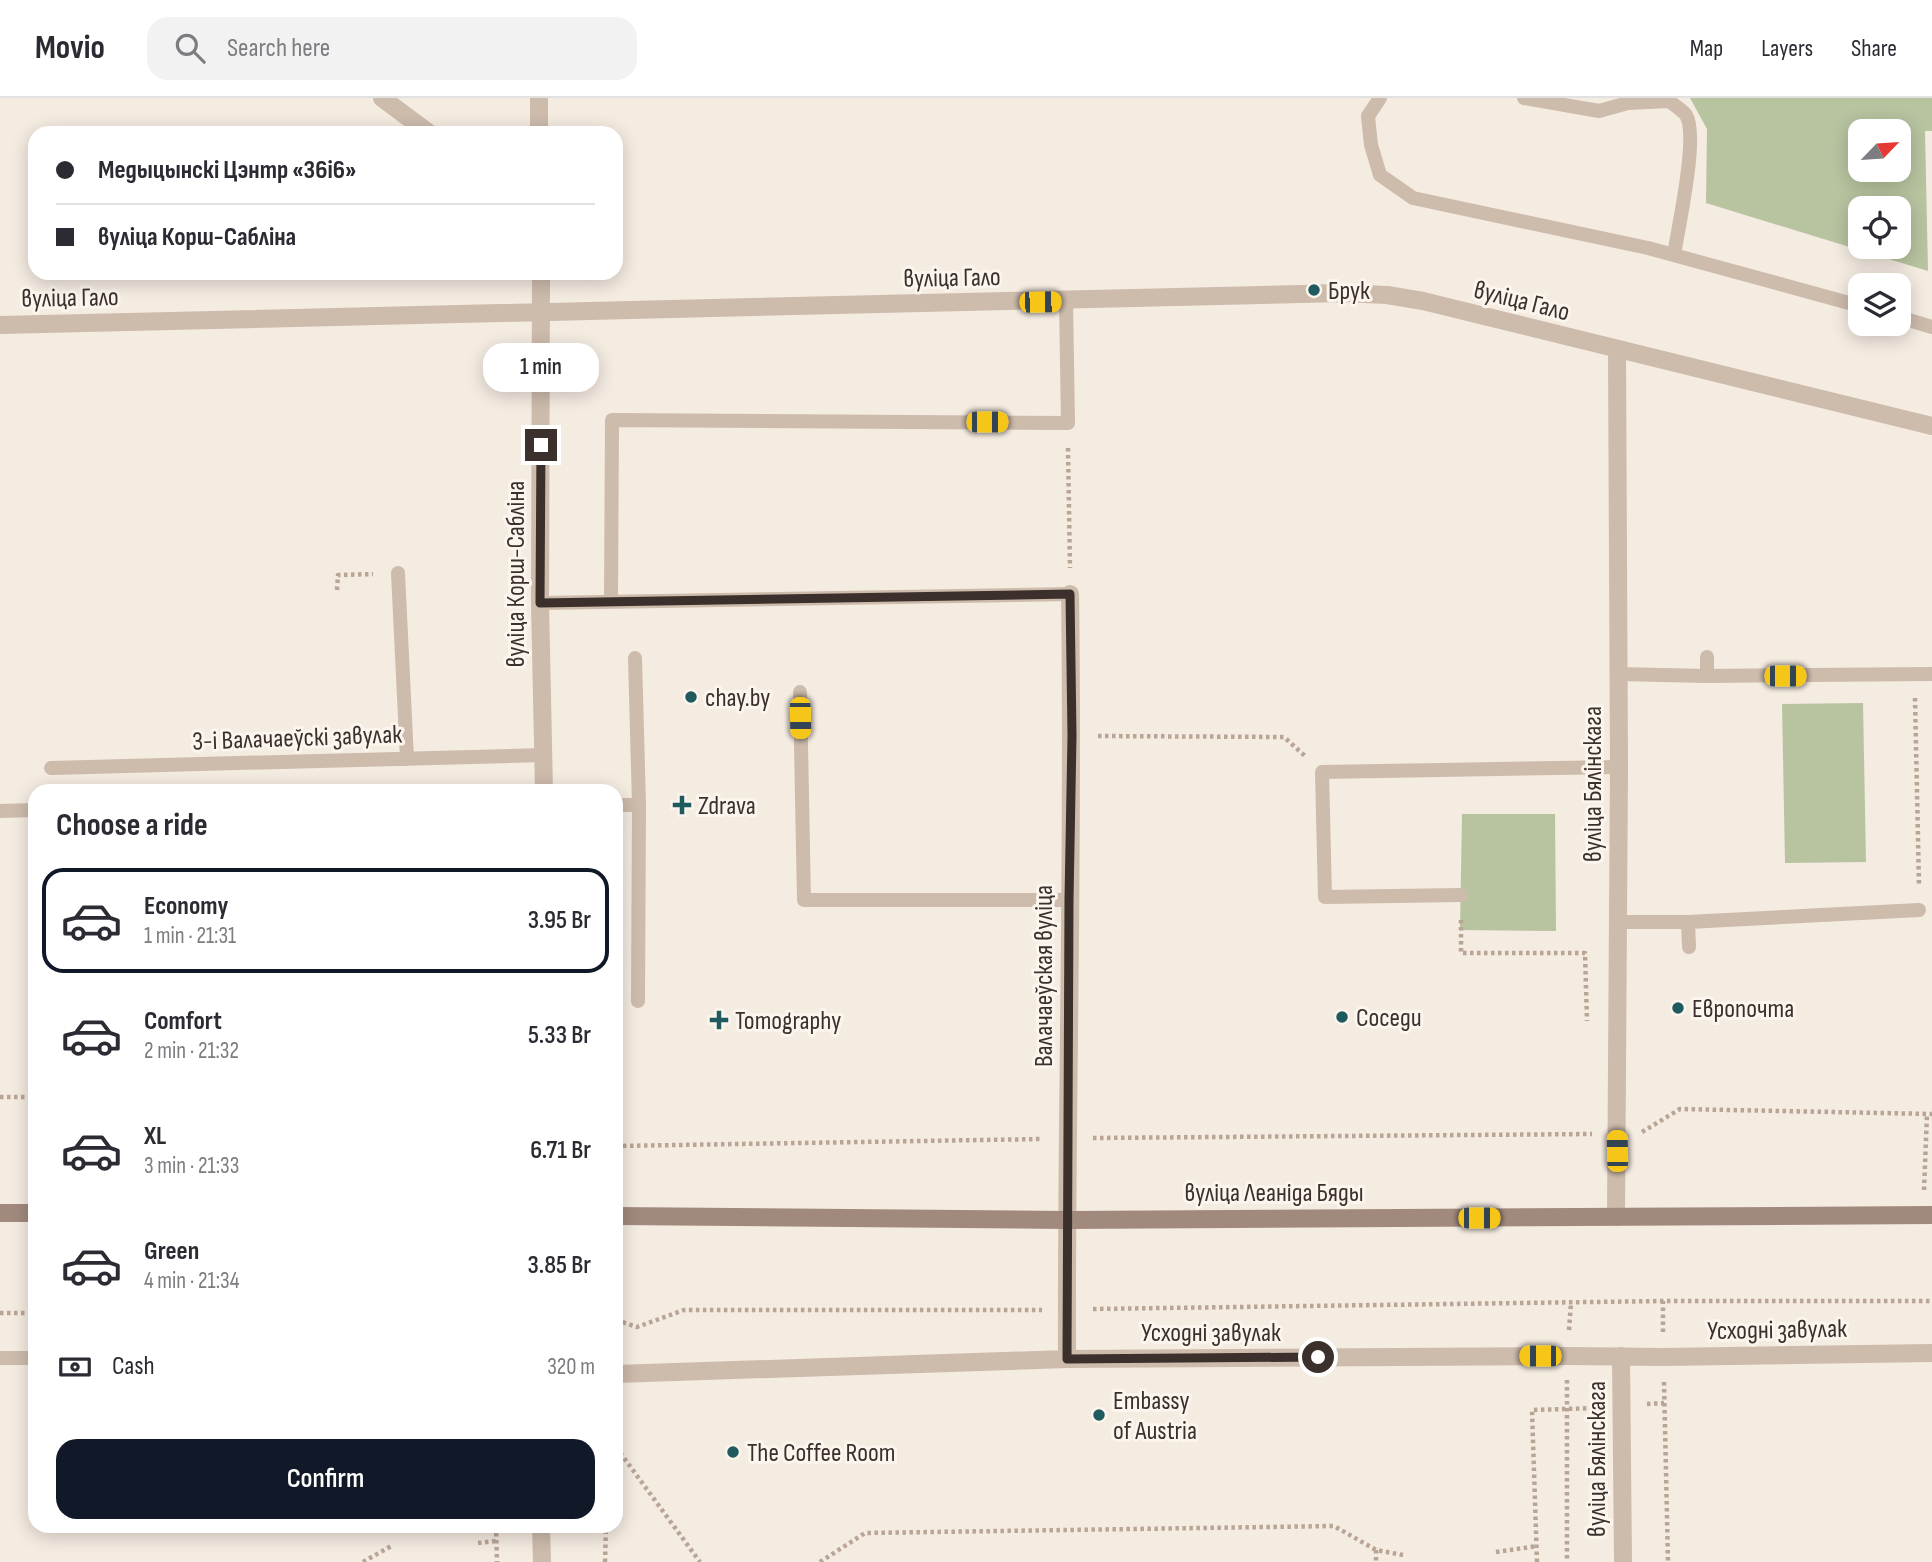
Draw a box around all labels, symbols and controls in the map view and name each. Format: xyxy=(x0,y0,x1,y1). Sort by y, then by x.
search box xyxy=(147,17,637,80)
text: Movio xyxy=(35,28,105,68)
icon: search xyxy=(171,29,209,67)
text: Search here xyxy=(227,33,330,64)
text: Map xyxy=(1690,34,1723,63)
text: Layers xyxy=(1761,34,1813,63)
text: Share xyxy=(1851,34,1897,63)
north arrow xyxy=(1848,119,1911,182)
map controls xyxy=(1848,119,1911,336)
text: Медыцынскі Цэнтр «36і6» xyxy=(98,155,356,186)
button: locate xyxy=(1848,196,1911,259)
text: вуліца Корш-Сабліна xyxy=(98,222,296,253)
street label: вуліца Гало xyxy=(903,262,1001,295)
button: layers xyxy=(1848,273,1911,336)
street label: вуліца Гало xyxy=(1471,275,1573,328)
place label: Брук xyxy=(1328,276,1370,307)
street label: вуліца Гало xyxy=(21,282,119,315)
marker: Брук xyxy=(1306,282,1322,298)
car xyxy=(1019,291,1062,313)
callout: 1 min xyxy=(483,344,599,392)
text: 1 min xyxy=(520,353,562,381)
car xyxy=(967,412,1009,433)
route end xyxy=(525,429,557,461)
street label: вуліца Корш-Сабліна xyxy=(501,481,532,667)
car xyxy=(1765,666,1807,687)
place label: chay.by xyxy=(705,683,770,714)
marker: chay.by xyxy=(683,689,699,705)
car xyxy=(790,697,811,739)
street label: вуліца Бялінскага xyxy=(1578,706,1609,862)
street label: 3-і Валачаеўскі завулак xyxy=(192,719,403,758)
place label: Zdrava xyxy=(698,791,756,822)
marker: Zdrava xyxy=(672,795,692,815)
text: Choose a ride xyxy=(56,806,208,845)
street label: Валачаеўская вуліца xyxy=(1029,885,1060,1067)
icon: car xyxy=(60,889,123,952)
text: Economy xyxy=(144,891,228,922)
text: 3.95 Br xyxy=(528,905,591,936)
text: 1 min · 21:31 xyxy=(144,922,236,950)
place label: Европочта xyxy=(1692,994,1794,1025)
marker: Европочта xyxy=(1670,1000,1686,1016)
place label: Соседи xyxy=(1356,1003,1422,1034)
icon: car xyxy=(60,1004,123,1067)
text: Comfort xyxy=(144,1006,222,1037)
place label: Tomography xyxy=(735,1006,841,1037)
marker: Соседи xyxy=(1334,1009,1350,1025)
marker: Tomography xyxy=(709,1010,729,1030)
text: 5.33 Br xyxy=(528,1020,591,1051)
text: 2 min · 21:32 xyxy=(144,1037,239,1065)
icon: car xyxy=(60,1119,123,1182)
text: XL xyxy=(144,1121,166,1152)
car xyxy=(1607,1130,1628,1172)
text: 6.71 Br xyxy=(530,1135,591,1166)
text: 3 min · 21:33 xyxy=(144,1152,239,1180)
street label: вуліца Леаніда Бяды xyxy=(1184,1178,1364,1209)
car xyxy=(1459,1208,1501,1229)
icon: car xyxy=(60,1234,123,1297)
text: Green xyxy=(144,1236,199,1267)
text: 3.85 Br xyxy=(527,1250,591,1281)
text: 4 min · 21:34 xyxy=(144,1267,239,1295)
street label: Усходні завулак xyxy=(1707,1314,1847,1347)
street label: Усходні завулак xyxy=(1141,1318,1281,1349)
route start xyxy=(1302,1341,1334,1373)
car xyxy=(1520,1346,1562,1367)
icon: cash xyxy=(56,1348,94,1386)
text: Cash xyxy=(112,1351,155,1382)
text: 320 m xyxy=(547,1353,595,1381)
street label: вуліца Бялінскага xyxy=(1582,1381,1613,1537)
place label: Embassy of Austria xyxy=(1113,1386,1197,1447)
marker: Embassy of Austria xyxy=(1091,1407,1107,1423)
place label: The Coffee Room xyxy=(747,1438,896,1469)
button: Confirm xyxy=(56,1439,595,1519)
marker: The Coffee Room xyxy=(725,1444,741,1460)

